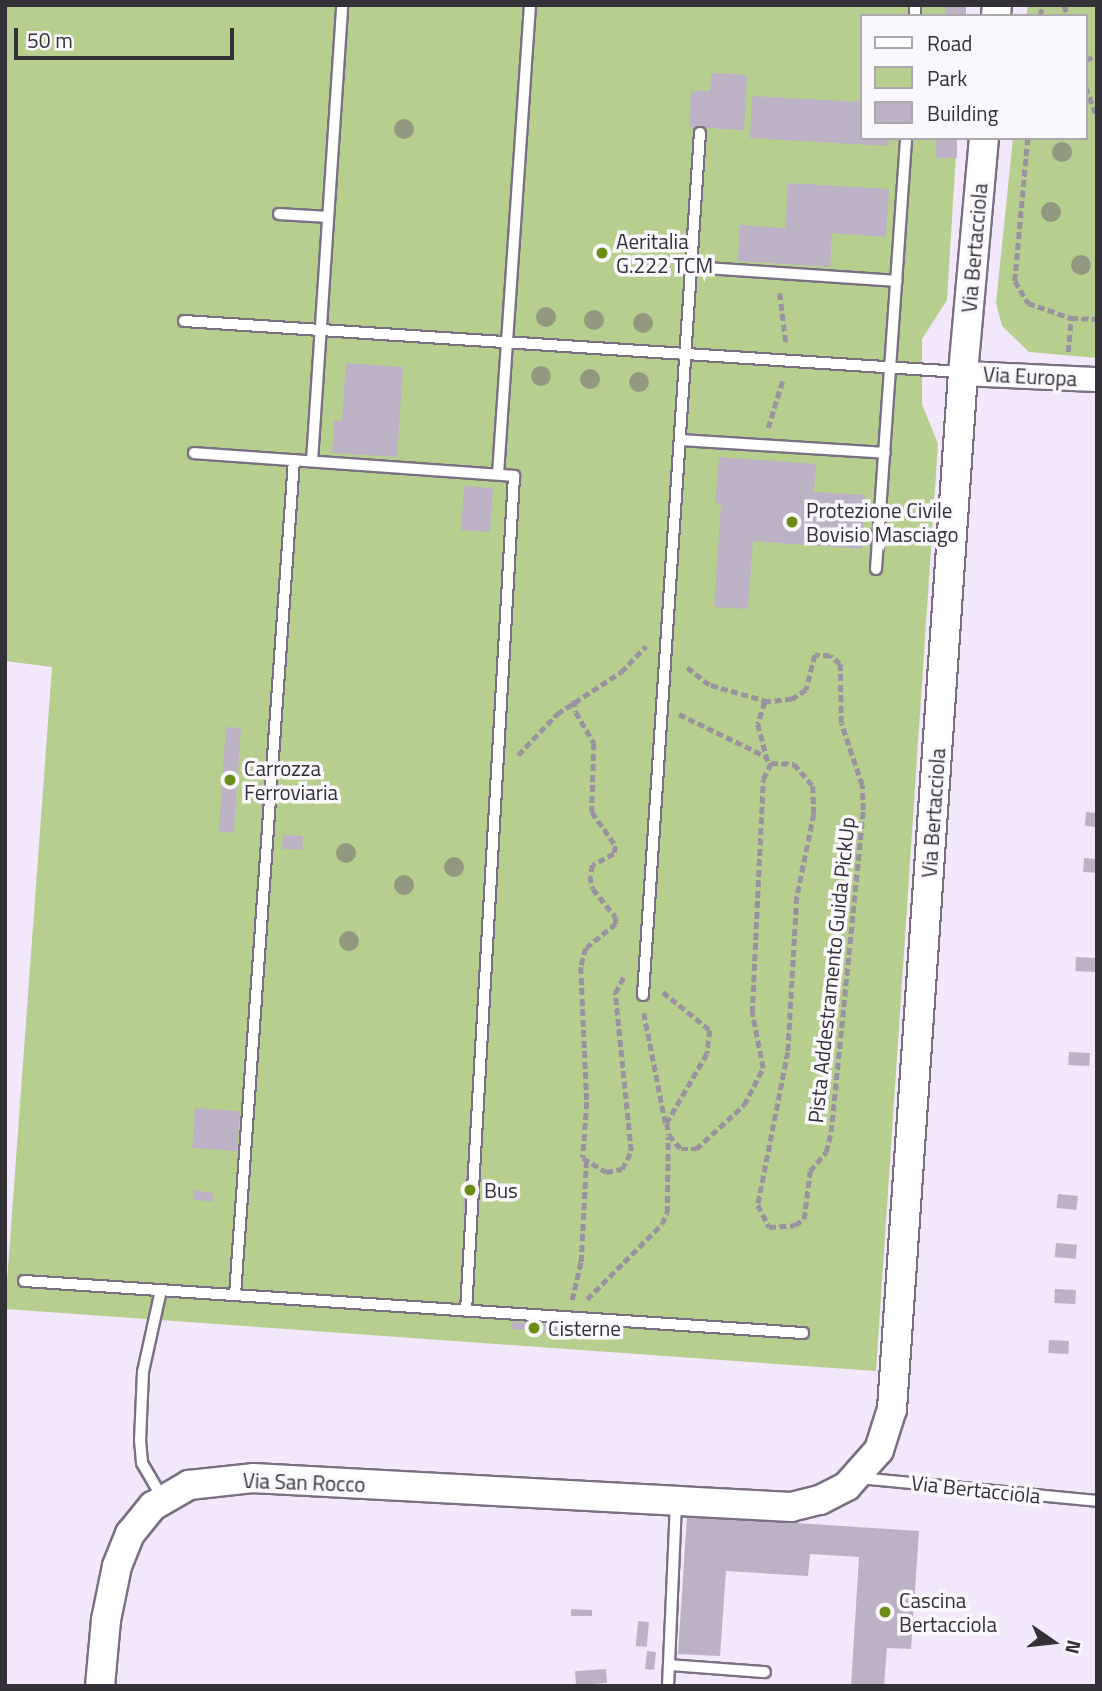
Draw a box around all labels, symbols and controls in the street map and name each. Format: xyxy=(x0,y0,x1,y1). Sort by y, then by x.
scale bar xyxy=(18,14,238,58)
legend xyxy=(860,14,1088,140)
text: 50 m xyxy=(27,24,73,56)
text: Road xyxy=(927,27,972,59)
text: Park xyxy=(927,62,967,94)
text: Building xyxy=(927,97,998,129)
street label: Via Bertacciola xyxy=(956,182,992,314)
place label: Aeritalia G.222 TCM xyxy=(616,228,713,278)
marker: Aeritalia G.222 TCM xyxy=(594,245,610,261)
street label: Via Europa xyxy=(982,361,1078,391)
place label: Protezione Civile Bovisio Masciago xyxy=(806,497,959,547)
marker: Protezione Civile Bovisio Masciago xyxy=(784,514,800,530)
street label: Via Bertacciola xyxy=(916,747,950,879)
place label: Carrozza Ferroviaria xyxy=(244,755,338,805)
marker: Carrozza Ferroviaria xyxy=(222,772,238,788)
street label: Pista Addestramento Guida PickUp xyxy=(802,816,860,1124)
place label: Bus xyxy=(484,1177,518,1203)
marker: Bus xyxy=(462,1182,478,1198)
place label: Cisterne xyxy=(548,1315,621,1341)
marker: Cisterne xyxy=(526,1320,542,1336)
street label: Via San Rocco xyxy=(242,1467,366,1497)
street label: Via Bertacciola xyxy=(910,1470,1042,1508)
place label: Cascina Bertacciola xyxy=(899,1587,997,1637)
marker: Cascina Bertacciola xyxy=(877,1604,893,1620)
north arrow xyxy=(1018,1607,1088,1677)
text: N xyxy=(1058,1637,1090,1657)

